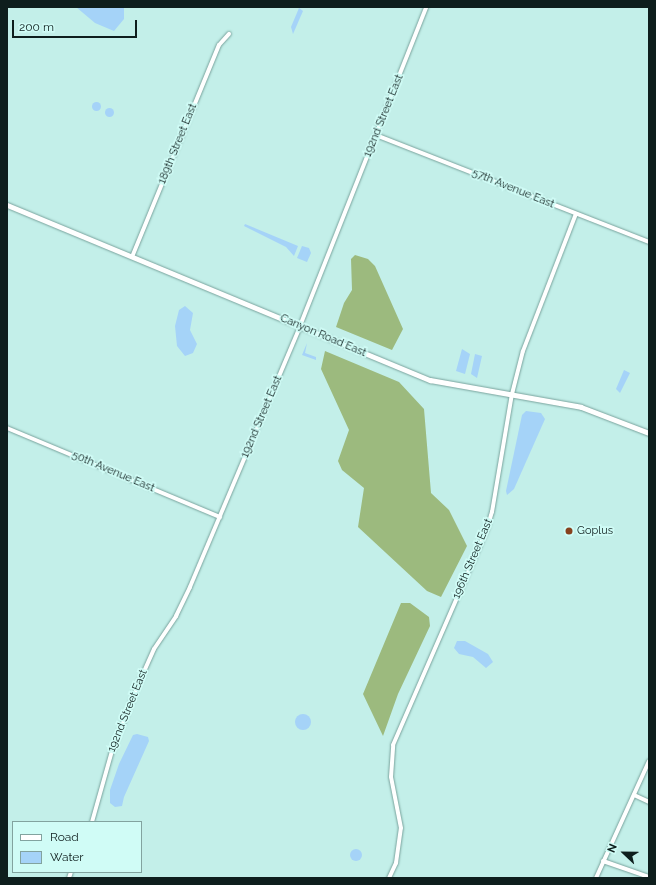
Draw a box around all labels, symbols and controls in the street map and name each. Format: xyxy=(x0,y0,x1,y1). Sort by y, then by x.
scale bar xyxy=(14,12,139,38)
text: 200 m xyxy=(19,20,54,34)
street label: 192nd Street East xyxy=(361,73,407,159)
street label: 189th Street East xyxy=(156,102,200,186)
street label: 57th Avenue East xyxy=(470,166,556,212)
street label: Canyon Road East xyxy=(278,312,368,360)
street label: 192nd Street East xyxy=(239,374,285,460)
street label: 50th Avenue East xyxy=(70,449,156,495)
street label: 196th Street East xyxy=(450,517,496,601)
place label: Goplus xyxy=(577,524,613,538)
marker: Goplus xyxy=(564,526,574,536)
street label: 192nd Street East xyxy=(105,668,151,754)
legend xyxy=(12,821,142,873)
text: Road xyxy=(50,830,79,844)
north arrow xyxy=(604,833,644,873)
text: N xyxy=(605,842,620,855)
text: Water xyxy=(50,850,84,864)

